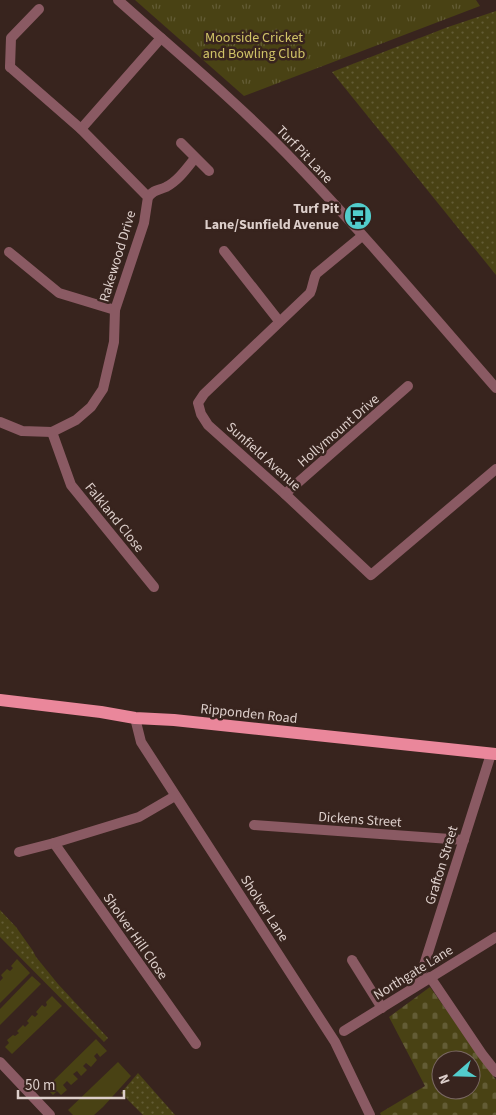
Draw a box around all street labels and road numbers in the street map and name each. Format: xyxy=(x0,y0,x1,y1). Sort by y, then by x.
street label: Turf Pit Lane xyxy=(272,121,337,188)
street label: Rakewood Drive xyxy=(95,208,141,305)
street label: Hollymount Drive xyxy=(293,389,384,472)
street label: Sunfield Avenue xyxy=(222,418,305,496)
street label: Falkland Close xyxy=(80,478,149,557)
street label: Ripponden Road xyxy=(199,699,298,729)
street label: Dickens Street xyxy=(318,807,403,833)
street label: Grafton Street xyxy=(420,823,464,907)
street label: Sholver Lane xyxy=(235,871,293,946)
street label: Sholver Hill Close xyxy=(98,889,173,984)
street label: Northgate Lane xyxy=(370,940,457,1005)

